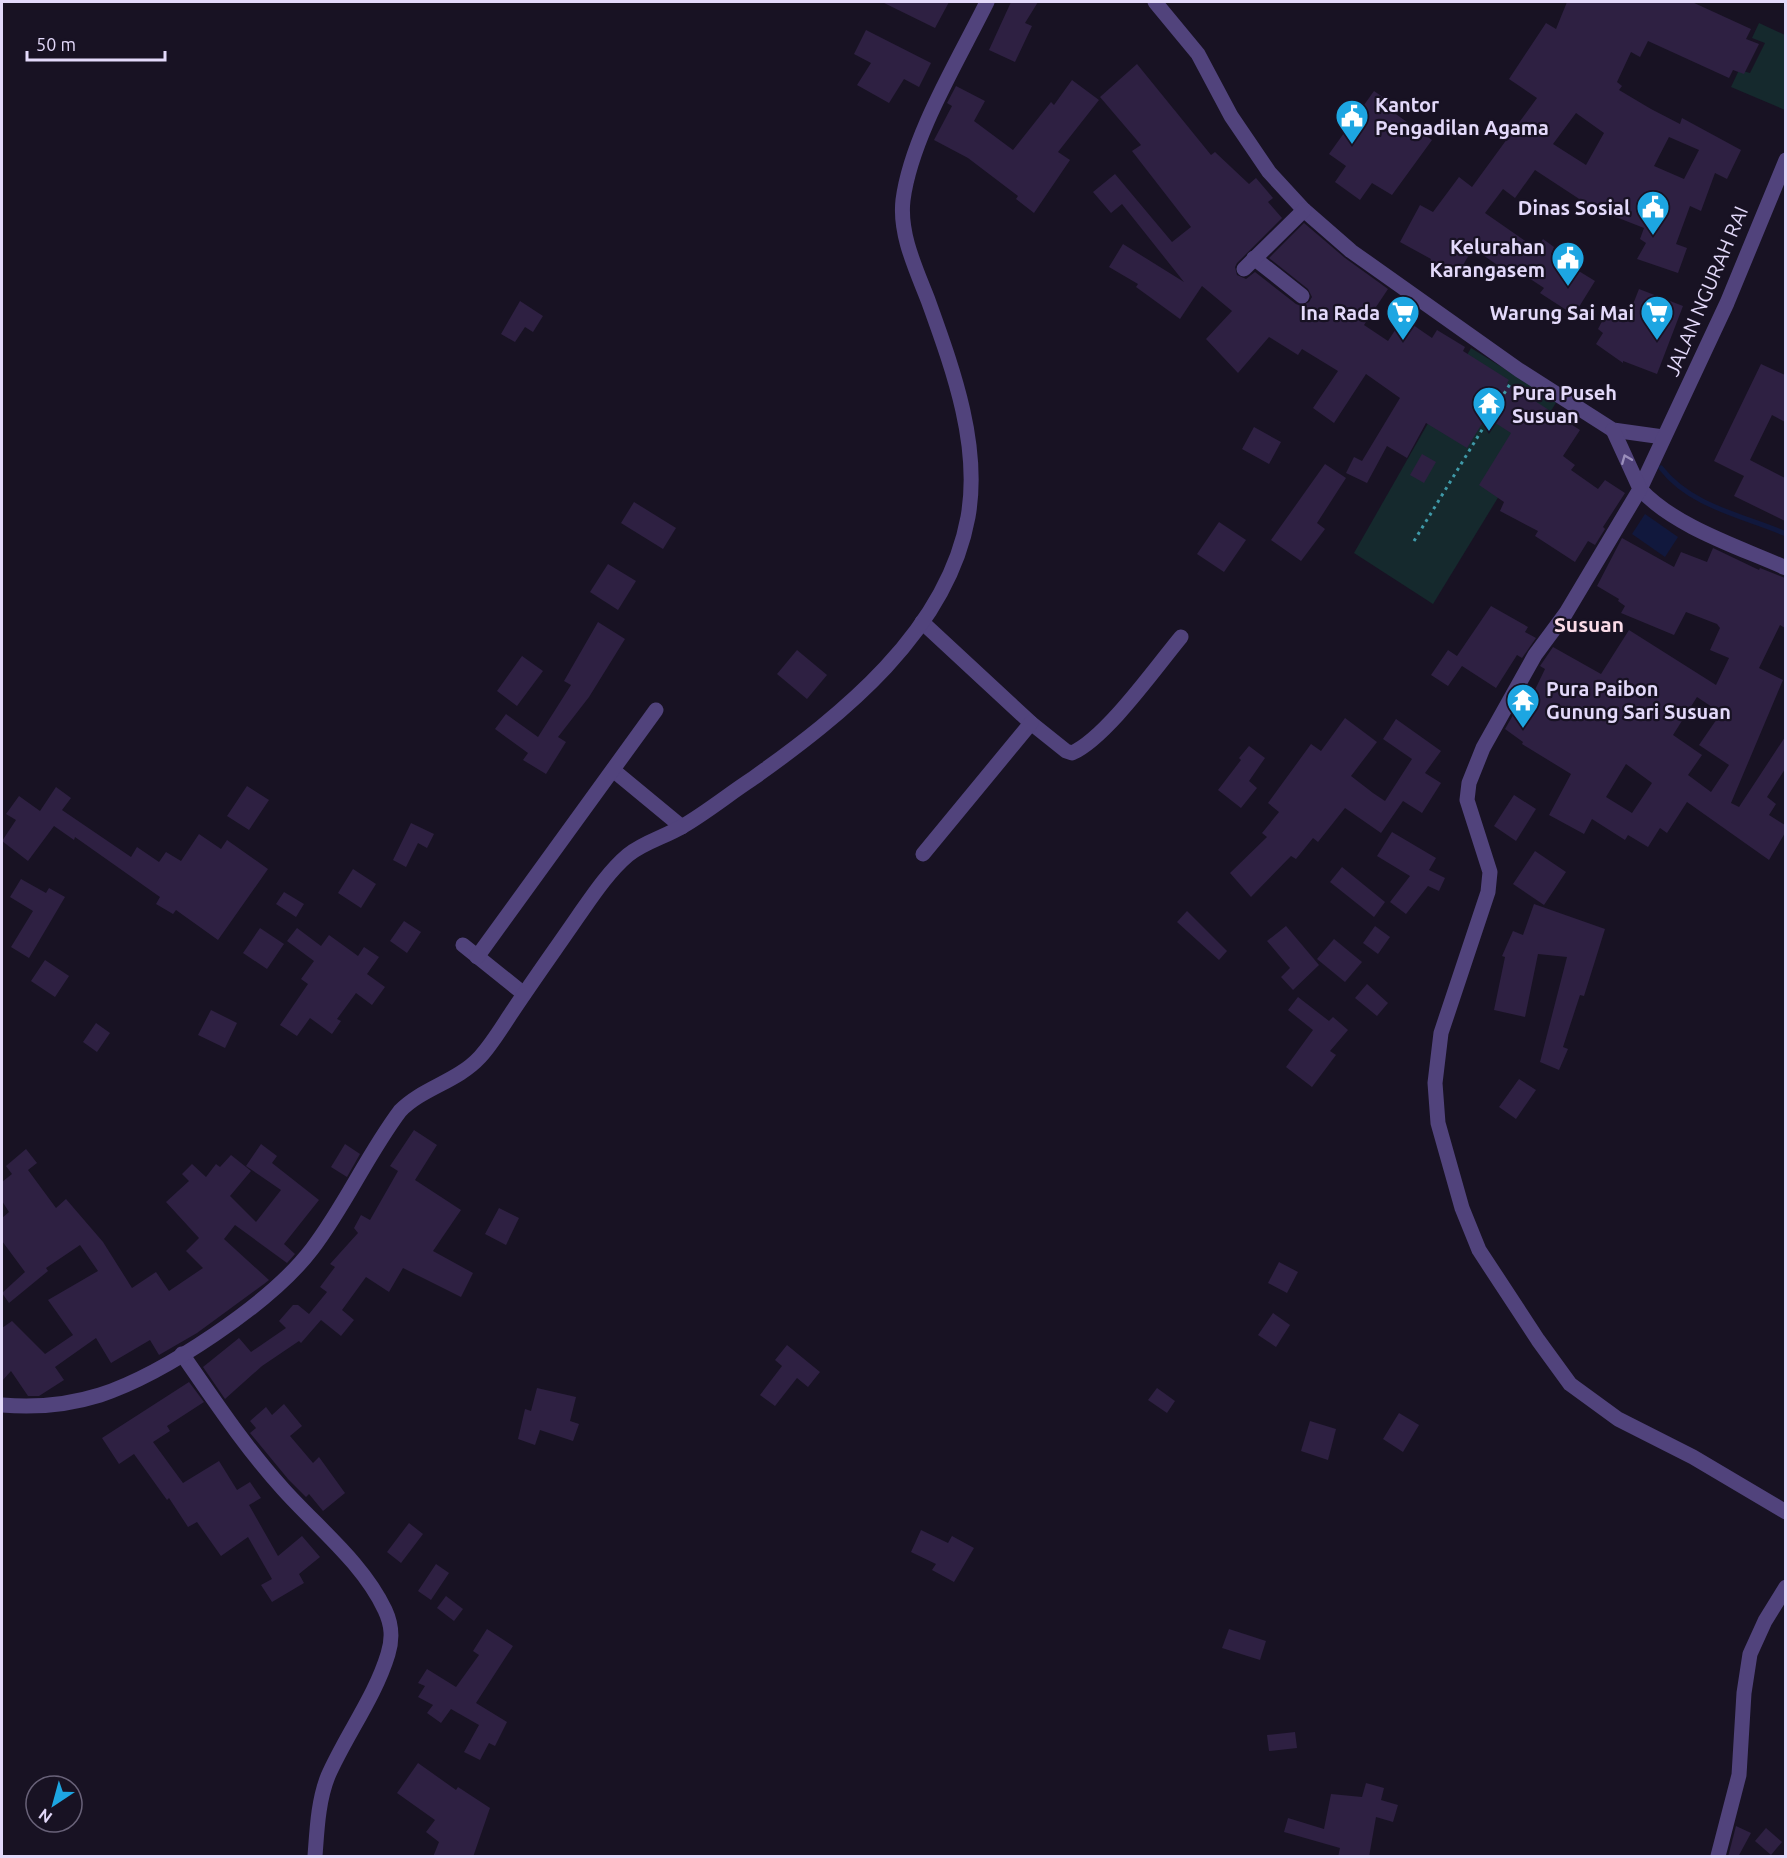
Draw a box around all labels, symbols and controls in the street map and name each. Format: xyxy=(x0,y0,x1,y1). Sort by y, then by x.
scale bar xyxy=(27,24,165,62)
text: 50 m xyxy=(36,34,76,54)
place label: Kantor Pengadilan Agama xyxy=(1375,93,1549,139)
public building icon: Kantor Pengadilan Agama xyxy=(1334,98,1370,145)
public building icon: Dinas Sosial xyxy=(1635,189,1671,236)
place label: Dinas Sosial xyxy=(1518,196,1630,219)
street label: JALAN NGURAH RAI xyxy=(1660,203,1752,379)
place label: Kelurahan Karangasem xyxy=(1430,235,1545,281)
public building icon: Kelurahan Karangasem xyxy=(1550,240,1586,287)
supermarket icon: Ina Rada xyxy=(1385,294,1421,341)
supermarket icon: Warung Sai Mai xyxy=(1639,294,1675,341)
place label: Ina Rada xyxy=(1300,301,1380,324)
place label: Warung Sai Mai xyxy=(1490,301,1634,324)
place label: Pura Puseh Susuan xyxy=(1512,381,1617,427)
temple icon: Pura Puseh Susuan xyxy=(1471,385,1507,432)
one-way arrow xyxy=(1621,455,1633,466)
district label: Susuan xyxy=(1554,612,1624,636)
place label: Pura Paibon Gunung Sari Susuan xyxy=(1546,677,1731,723)
temple icon: Pura Paibon Gunung Sari Susuan xyxy=(1505,682,1541,729)
north arrow xyxy=(24,1774,84,1834)
text: N xyxy=(35,1805,55,1827)

